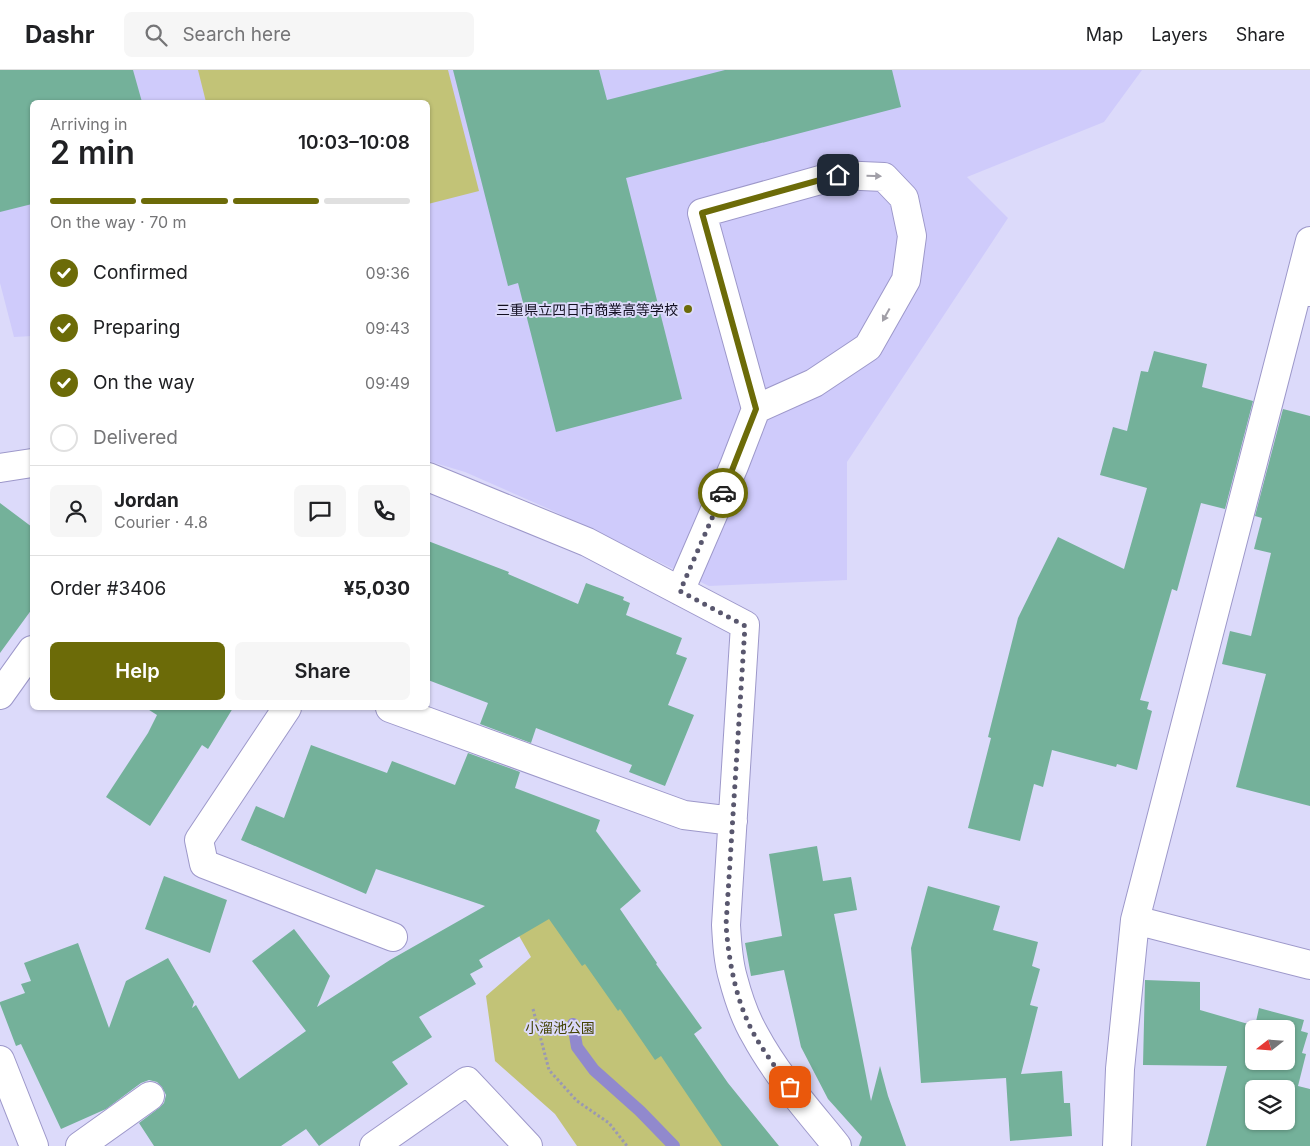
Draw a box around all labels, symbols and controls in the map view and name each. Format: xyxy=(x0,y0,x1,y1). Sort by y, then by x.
search box xyxy=(124,12,474,57)
text: Dashr xyxy=(25,20,94,49)
icon: search xyxy=(142,21,170,49)
text: Search here xyxy=(182,23,291,46)
text: Map xyxy=(1086,24,1123,45)
text: Layers xyxy=(1151,24,1208,45)
text: Share xyxy=(1236,24,1285,45)
text: Arriving in xyxy=(50,114,127,134)
text: 10:03–10:08 xyxy=(298,131,410,154)
text: 2 min xyxy=(50,133,135,172)
pin xyxy=(817,154,859,196)
icon: home xyxy=(824,161,852,189)
one-way arrow xyxy=(866,173,882,181)
text: On the way · 70 m xyxy=(50,212,187,232)
icon: check xyxy=(50,259,78,287)
text: Confirmed xyxy=(93,261,188,284)
text: 09:36 xyxy=(366,263,410,283)
place label: 三重県立四日市商業高等学校 xyxy=(496,301,678,318)
marker: 三重県立四日市商業高等学校 xyxy=(682,303,694,315)
one-way arrow xyxy=(882,308,891,322)
icon: check xyxy=(50,314,78,342)
text: Preparing xyxy=(93,316,180,339)
text: 09:43 xyxy=(365,318,410,338)
icon: check xyxy=(50,369,78,397)
text: On the way xyxy=(93,371,195,394)
text: 09:49 xyxy=(365,373,410,393)
text: Delivered xyxy=(93,426,178,449)
courier xyxy=(698,468,748,518)
icon: car xyxy=(709,479,737,507)
button: person xyxy=(50,485,102,537)
button: chat xyxy=(294,485,346,537)
button: phone xyxy=(358,485,410,537)
text: Jordan xyxy=(114,489,179,512)
text: Courier · 4.8 xyxy=(114,512,208,532)
text: Order #3406 xyxy=(50,577,166,600)
text: ¥5,030 xyxy=(344,577,410,600)
button: Help xyxy=(50,642,225,700)
button: Share xyxy=(235,642,410,700)
park label: 小溜池公園 xyxy=(525,1019,595,1036)
north arrow xyxy=(1245,1020,1295,1070)
map controls xyxy=(1245,1020,1295,1130)
pin xyxy=(769,1066,811,1108)
icon: bag xyxy=(776,1073,804,1101)
button: layers xyxy=(1245,1080,1295,1130)

